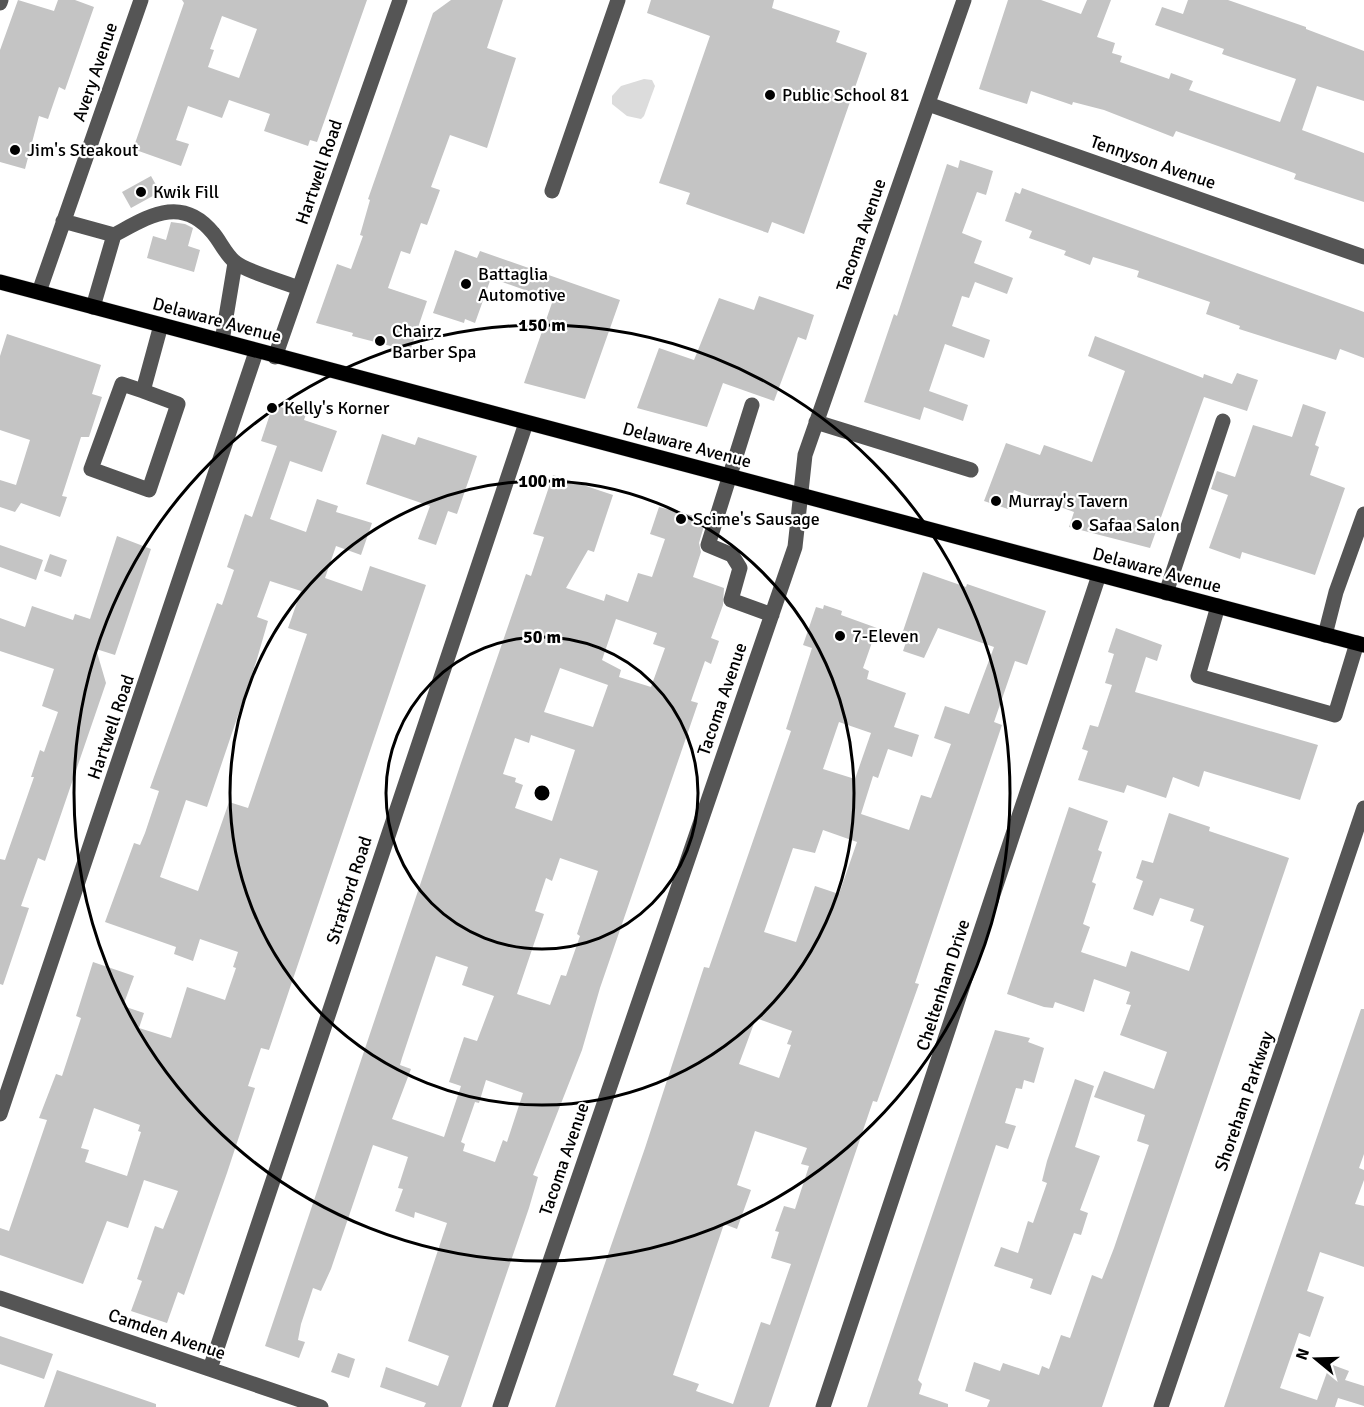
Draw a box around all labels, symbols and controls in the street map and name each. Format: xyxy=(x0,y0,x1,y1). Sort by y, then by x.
street label: Avery Avenue xyxy=(68,20,122,124)
place label: Public School 81 xyxy=(782,84,910,106)
marker: Public School 81 xyxy=(763,88,777,102)
street label: Hartwell Road xyxy=(291,117,347,227)
street label: Tennyson Avenue xyxy=(1087,130,1219,194)
place label: Jim's Steakout xyxy=(27,139,138,161)
marker: Jim's Steakout xyxy=(8,143,22,157)
street label: Tacoma Avenue xyxy=(831,176,891,294)
place label: Kwik Fill xyxy=(153,181,219,203)
marker: Kwik Fill xyxy=(134,185,148,199)
place label: Battaglia Automotive xyxy=(478,263,566,306)
marker: Battaglia Automotive xyxy=(459,277,473,291)
street label: Delaware Avenue xyxy=(150,292,284,348)
text: 150 m xyxy=(518,314,566,336)
place label: Chairz Barber Spa xyxy=(392,320,476,363)
marker: Chairz Barber Spa xyxy=(373,334,387,348)
place label: Kelly's Korner xyxy=(284,397,390,419)
marker: Kelly's Korner xyxy=(265,401,279,415)
street label: Delaware Avenue xyxy=(620,417,754,473)
text: 100 m xyxy=(518,470,566,492)
place label: Murray's Tavern xyxy=(1008,490,1128,512)
marker: Murray's Tavern xyxy=(989,494,1003,508)
place label: Scime's Sausage xyxy=(693,508,820,530)
marker: Scime's Sausage xyxy=(674,512,688,526)
place label: Safaa Salon xyxy=(1089,514,1180,536)
marker: Safaa Salon xyxy=(1070,518,1084,532)
street label: Delaware Avenue xyxy=(1090,542,1224,598)
place label: 7-Eleven xyxy=(852,625,919,647)
text: 50 m xyxy=(523,626,561,648)
marker: 7-Eleven xyxy=(833,629,847,643)
street label: Tacoma Avenue xyxy=(692,640,752,758)
street label: Hartwell Road xyxy=(83,672,139,782)
centre of rings xyxy=(532,783,552,803)
street label: Stratford Road xyxy=(321,833,377,947)
street label: Cheltenham Drive xyxy=(911,916,975,1054)
street label: Shoreham Parkway xyxy=(1210,1028,1278,1174)
street label: Tacoma Avenue xyxy=(534,1100,594,1218)
street label: Camden Avenue xyxy=(105,1304,229,1364)
north arrow xyxy=(1286,1329,1346,1389)
text: N xyxy=(1291,1346,1314,1363)

